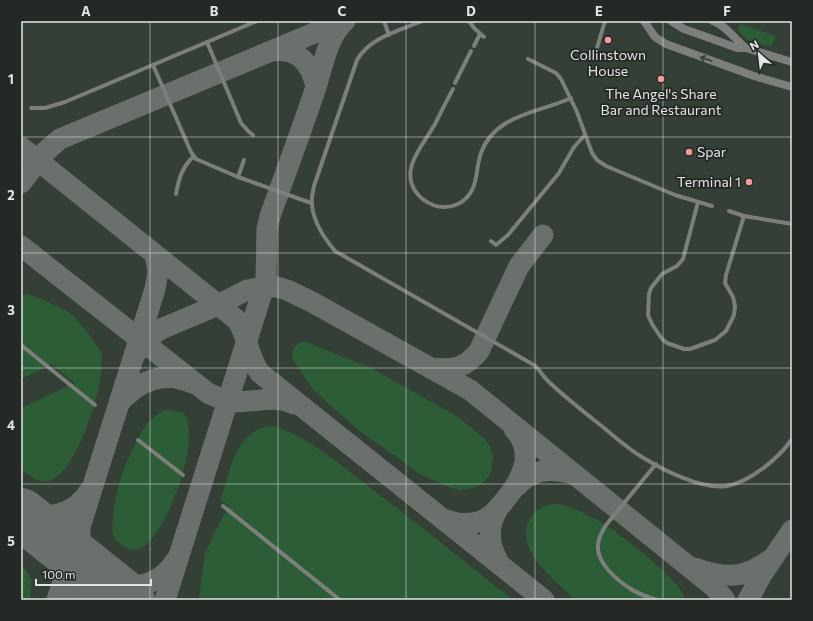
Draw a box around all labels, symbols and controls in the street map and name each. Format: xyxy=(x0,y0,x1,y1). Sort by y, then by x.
text: A xyxy=(81,3,91,19)
text: B xyxy=(210,3,219,19)
text: C xyxy=(338,3,347,19)
text: D xyxy=(466,3,476,19)
text: E xyxy=(595,3,603,19)
text: F xyxy=(723,3,731,19)
north arrow xyxy=(739,34,779,74)
marker: Collinstown House xyxy=(603,35,613,45)
text: N xyxy=(747,37,761,52)
place label: Collinstown House xyxy=(570,46,646,79)
one-way arrow xyxy=(699,55,712,62)
text: 1 xyxy=(8,71,14,87)
marker: The Angel's Share Bar and Restaurant xyxy=(656,74,666,84)
place label: The Angel's Share Bar and Restaurant xyxy=(601,85,722,118)
place label: Spar xyxy=(697,143,727,160)
marker: Spar xyxy=(684,147,694,157)
place label: Terminal 1 xyxy=(677,173,741,190)
marker: Terminal 1 xyxy=(744,177,754,187)
text: 2 xyxy=(7,187,15,203)
text: 3 xyxy=(7,302,15,318)
text: 4 xyxy=(7,417,15,433)
text: 5 xyxy=(7,533,15,549)
scale bar xyxy=(36,561,151,587)
text: 100 m xyxy=(42,567,76,581)

